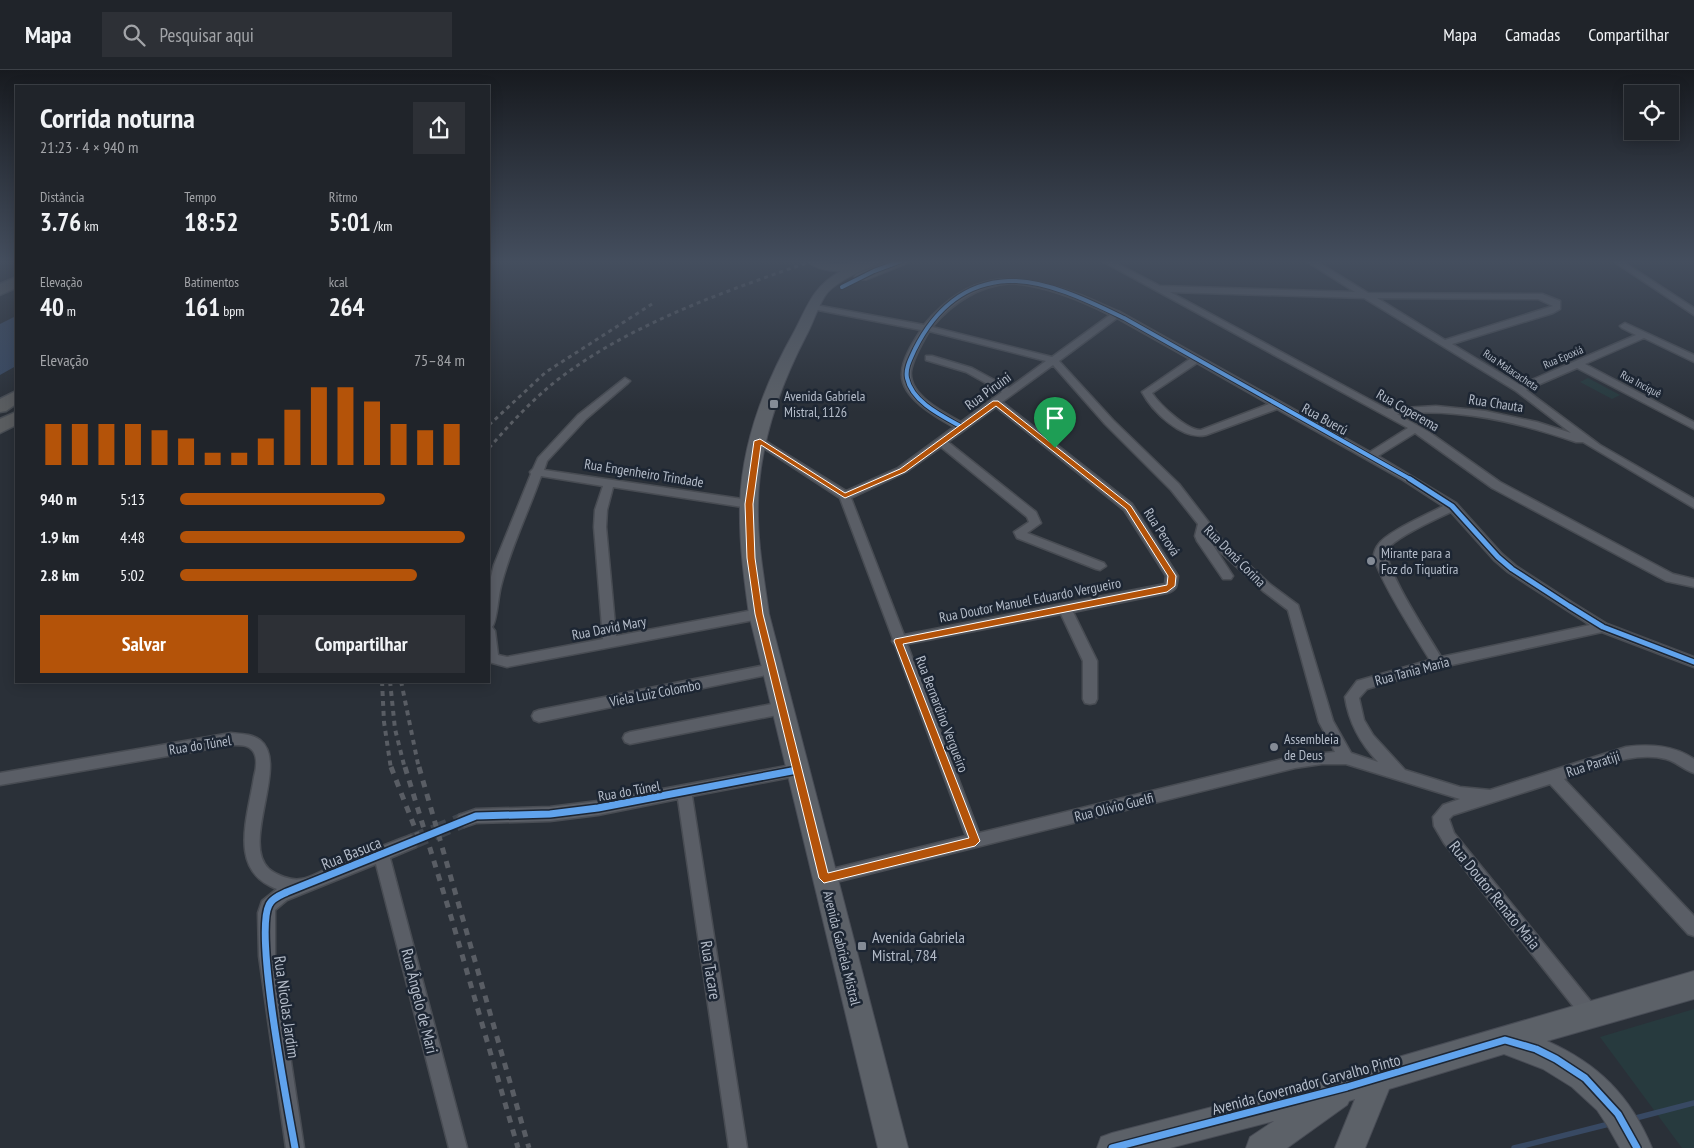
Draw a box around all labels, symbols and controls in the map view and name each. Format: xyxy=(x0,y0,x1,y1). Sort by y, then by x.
search box xyxy=(102,12,452,57)
text: Mapa xyxy=(25,19,72,50)
icon: search xyxy=(120,21,148,49)
text: Pesquisar aqui xyxy=(160,23,254,47)
text: Mapa xyxy=(1443,23,1477,46)
text: Camadas xyxy=(1505,23,1560,46)
text: Compartilhar xyxy=(1588,23,1669,46)
map controls xyxy=(1624,85,1679,140)
button: locate xyxy=(1624,85,1679,140)
text: Corrida noturna xyxy=(40,99,195,136)
button: share xyxy=(413,102,465,154)
text: 21:23 · 4 × 940 m xyxy=(40,137,138,157)
text: Distância xyxy=(40,188,84,206)
text: Tempo xyxy=(184,188,216,206)
text: Ritmo xyxy=(329,188,357,206)
text: 3.76 xyxy=(40,206,81,238)
text: 18:52 xyxy=(184,206,238,238)
text: 5:01 xyxy=(329,206,371,238)
text: km xyxy=(81,217,99,235)
text: /km xyxy=(371,217,392,235)
text: Elevação xyxy=(40,273,82,291)
text: Batimentos xyxy=(184,273,239,291)
text: kcal xyxy=(329,273,348,291)
text: 40 xyxy=(40,291,64,323)
text: 161 xyxy=(184,291,220,323)
text: 264 xyxy=(329,291,365,323)
text: m xyxy=(64,302,76,320)
text: bpm xyxy=(220,302,244,320)
street label: Rua Epoxiá xyxy=(1541,342,1585,372)
street label: Rua Malacacheta xyxy=(1480,346,1542,394)
text: Elevação xyxy=(40,350,89,370)
text: 75–84 m xyxy=(414,350,465,370)
street label: Rua Inciquê xyxy=(1618,367,1664,401)
street label: Rua Piruini xyxy=(961,368,1015,414)
street label: Rua Coperema xyxy=(1373,385,1443,435)
place label: Avenida Gabriela Mistral, 1126 xyxy=(784,387,865,421)
street label: Rua Chauta xyxy=(1467,390,1525,416)
pin xyxy=(1034,397,1076,448)
marker: Avenida Gabriela Mistral, 1126 xyxy=(768,398,780,410)
street label: Rua Buerú xyxy=(1299,399,1351,439)
icon: arrive xyxy=(1041,404,1069,432)
street label: Rua Engenheiro Trindade xyxy=(583,455,705,491)
text: 940 m xyxy=(40,489,77,509)
text: 5:13 xyxy=(120,489,145,509)
street label: Rua Perová xyxy=(1140,505,1184,559)
street label: Rua Doná Corina xyxy=(1200,521,1270,591)
text: 1.9 km xyxy=(40,527,79,547)
text: 4:48 xyxy=(120,527,145,547)
place label: Mirante para a Foz do Tiquatira xyxy=(1381,544,1458,578)
marker: Mirante para a Foz do Tiquatira xyxy=(1365,555,1377,567)
text: 2.8 km xyxy=(40,565,79,585)
text: 5:02 xyxy=(120,565,145,585)
street label: Rua Doutor Manuel Eduardo Vergueiro xyxy=(938,574,1122,626)
street label: Rua David Mary xyxy=(570,612,648,644)
button: Salvar xyxy=(40,615,248,673)
button: Compartilhar xyxy=(258,615,465,673)
street label: Rua Tania Maria xyxy=(1373,652,1451,690)
street label: Rua Bernardino Vergueiro xyxy=(911,653,973,775)
street label: Viela Luiz Colombo xyxy=(607,675,702,711)
place label: Assembleia de Deus xyxy=(1284,730,1339,764)
street label: Rua do Túnel xyxy=(168,731,233,759)
marker: Assembleia de Deus xyxy=(1268,741,1280,753)
street label: Rua Paratiji xyxy=(1564,747,1622,781)
street label: Rua do Túnel xyxy=(597,777,662,805)
street label: Rua Olívio Guelfi xyxy=(1073,788,1155,826)
street label: Rua Basuca xyxy=(318,832,384,874)
street label: Rua Doutor Renato Maia xyxy=(1445,837,1545,953)
street label: Avenida Gabriela Mistral xyxy=(819,889,865,1008)
place label: Avenida Gabriela Mistral, 784 xyxy=(872,927,965,965)
street label: Rua Tacare xyxy=(696,939,726,1001)
marker: Avenida Gabriela Mistral, 784 xyxy=(856,940,868,952)
street label: Rua Ângelo de Mari xyxy=(397,946,443,1056)
street label: Rua Nicolas Jardim xyxy=(270,955,304,1059)
street label: Avenida Governador Carvalho Pinto xyxy=(1209,1049,1403,1119)

